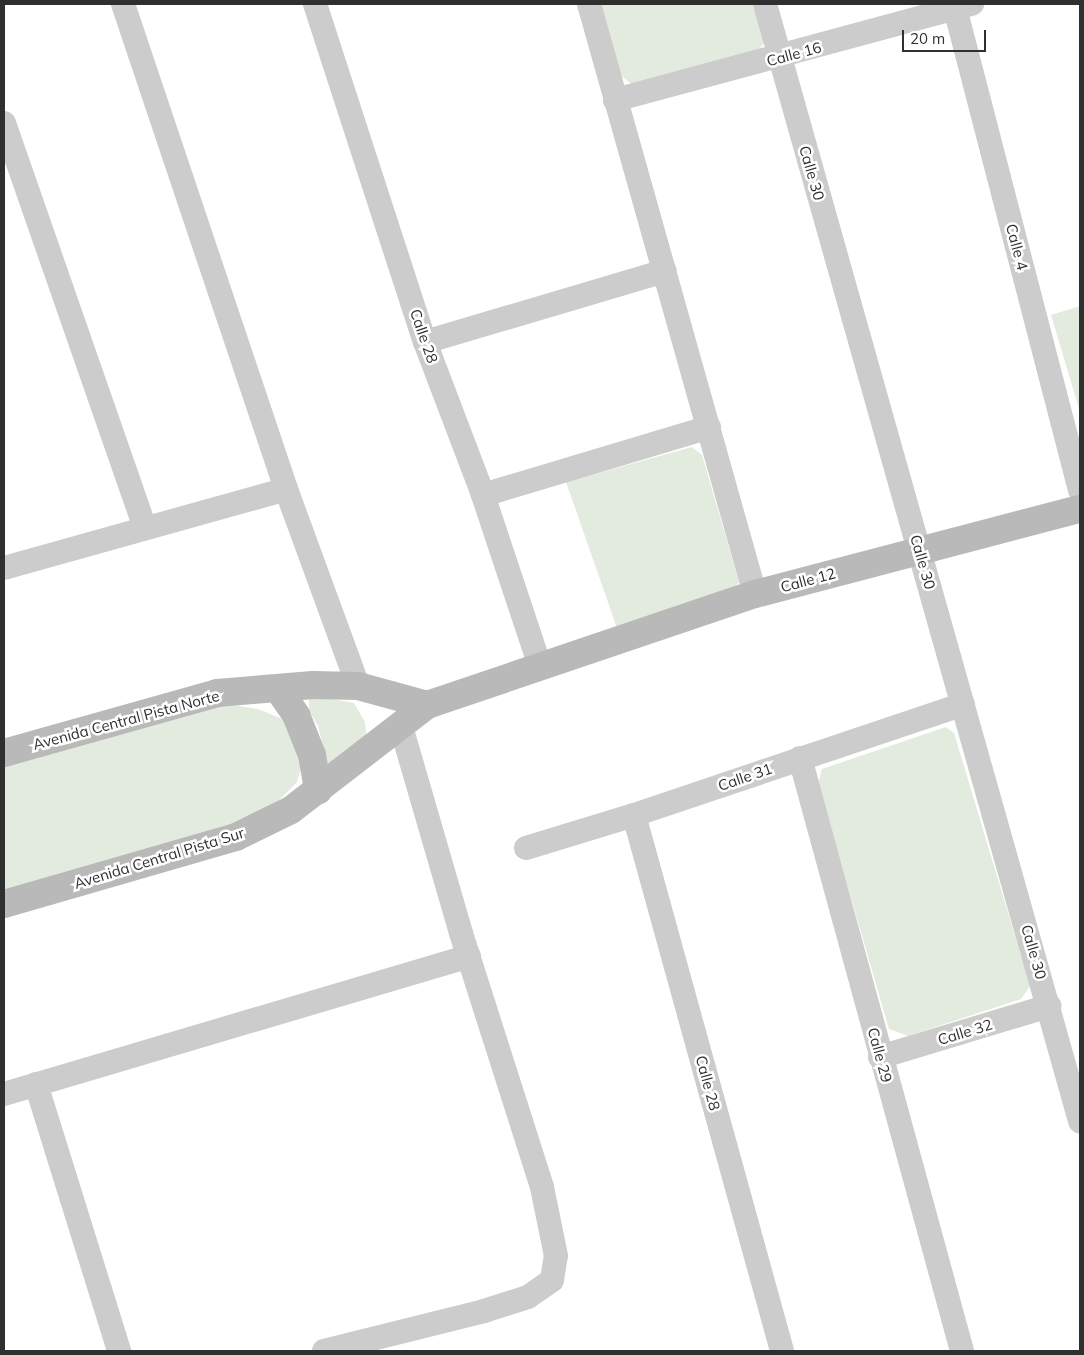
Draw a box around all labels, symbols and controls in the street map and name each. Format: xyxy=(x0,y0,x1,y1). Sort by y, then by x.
scale bar xyxy=(904,20,988,52)
text: 20 m xyxy=(910,29,945,48)
street label: Calle 16 xyxy=(765,38,823,70)
street label: Calle 30 xyxy=(796,143,828,203)
street label: Calle 4 xyxy=(1002,222,1032,272)
street label: Calle 28 xyxy=(406,306,442,366)
street label: Calle 30 xyxy=(907,532,939,592)
street label: Calle 12 xyxy=(779,564,837,596)
street label: Avenida Central Pista Norte xyxy=(31,686,221,754)
street label: Calle 31 xyxy=(715,759,775,795)
street label: Avenida Central Pista Sur xyxy=(72,824,246,892)
street label: Calle 30 xyxy=(1018,922,1050,982)
street label: Calle 32 xyxy=(935,1015,995,1049)
street label: Calle 29 xyxy=(864,1026,896,1084)
street label: Calle 28 xyxy=(692,1054,724,1112)

